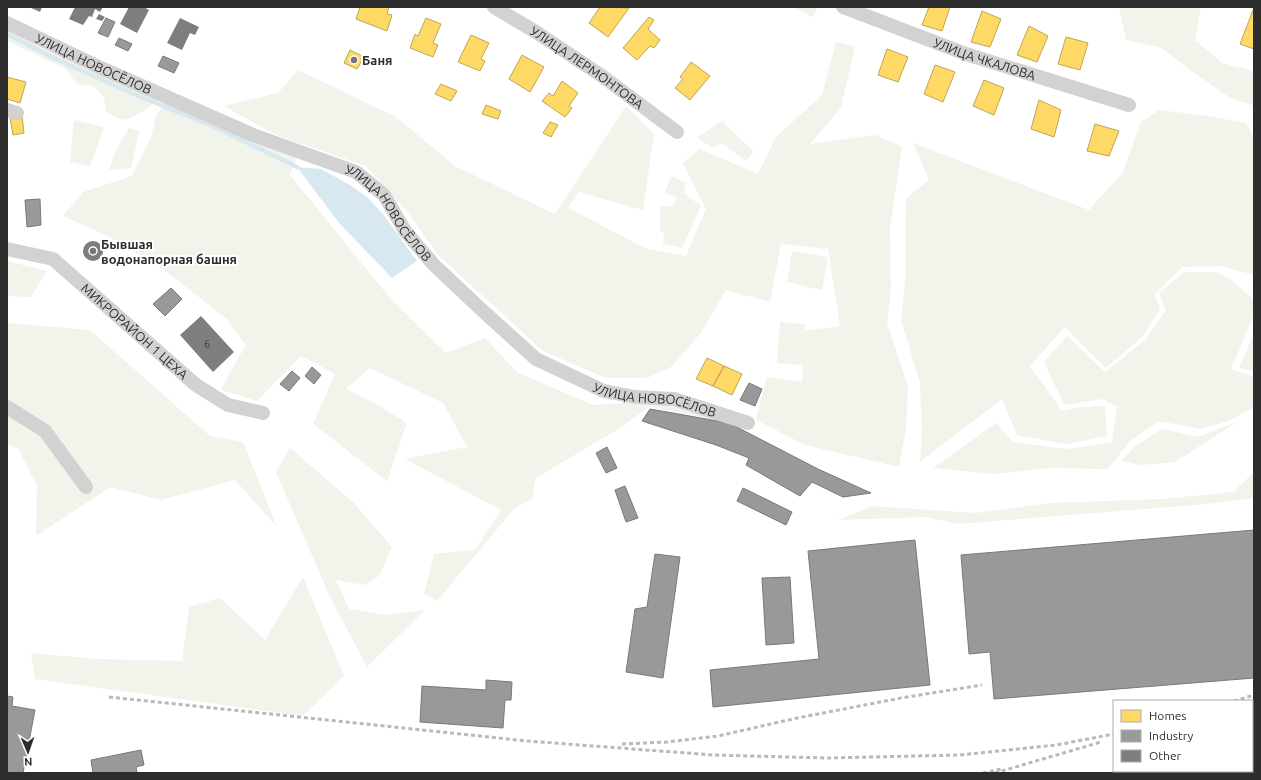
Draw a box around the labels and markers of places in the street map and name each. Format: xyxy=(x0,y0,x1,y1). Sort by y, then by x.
place label: Баня xyxy=(362,53,393,67)
marker: Баня xyxy=(349,55,359,65)
place label: Бывшая водонапорная башня xyxy=(101,237,237,266)
marker: Бывшая водонапорная башня xyxy=(88,246,98,256)

